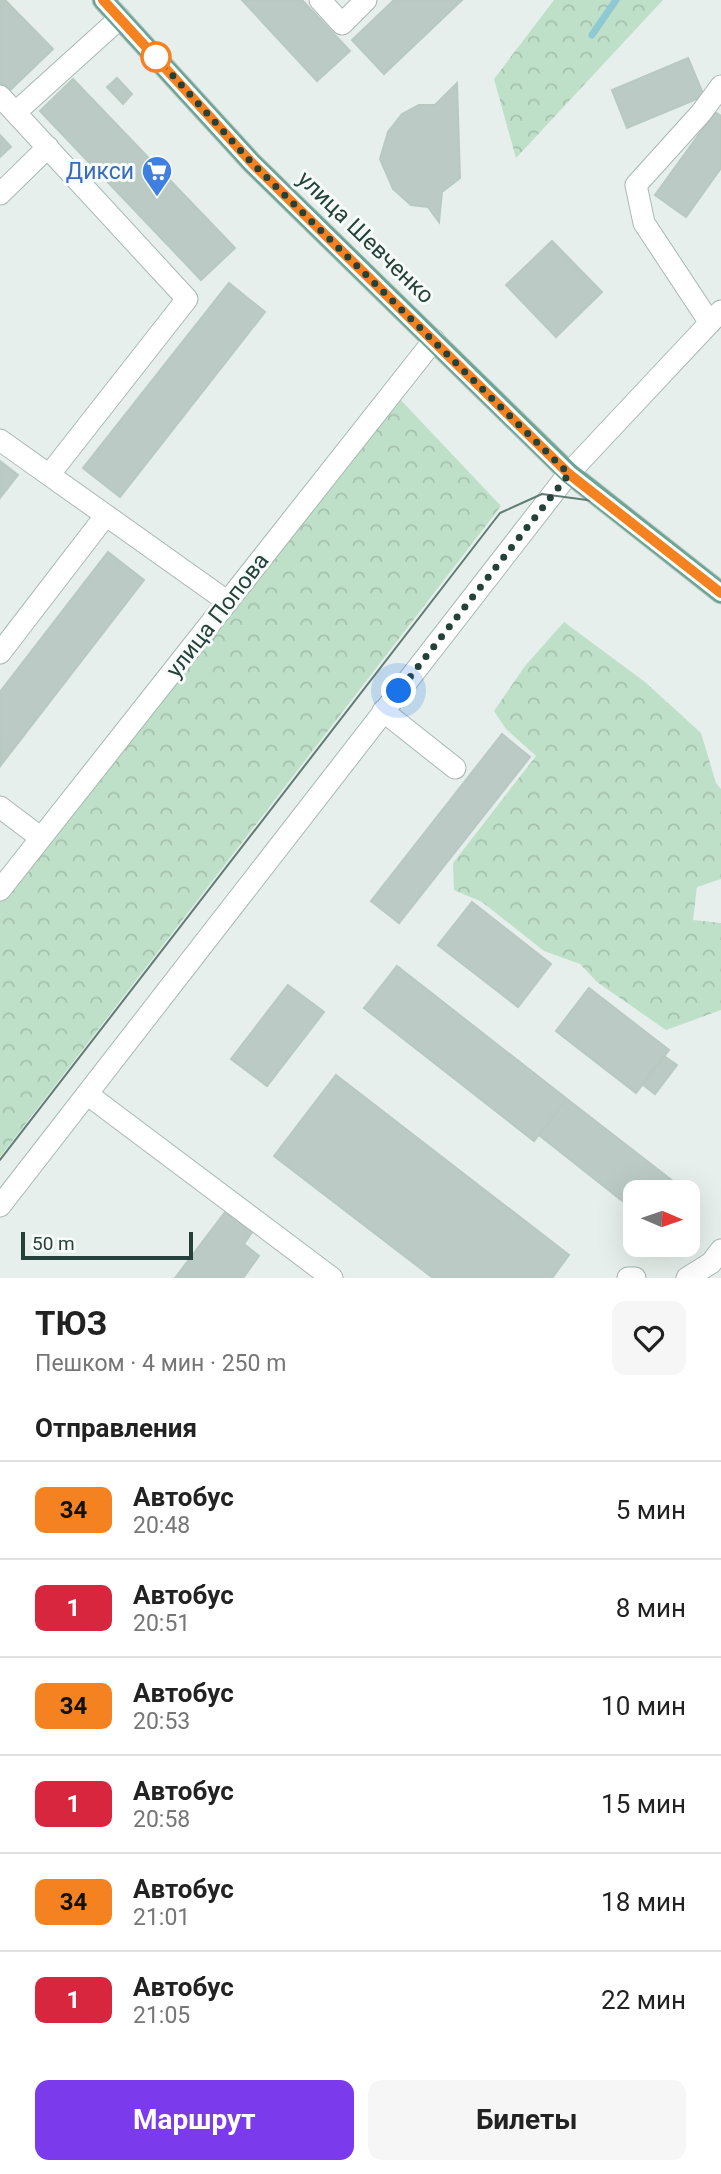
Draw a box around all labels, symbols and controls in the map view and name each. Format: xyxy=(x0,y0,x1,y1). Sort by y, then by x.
unlabelled marker xyxy=(141,42,171,72)
supermarket icon: Дикси xyxy=(140,154,174,198)
place label: Дикси xyxy=(66,158,134,185)
street label: улица Шевченко xyxy=(292,165,439,309)
street label: улица Попова xyxy=(160,548,274,683)
your location xyxy=(381,673,416,708)
north arrow xyxy=(623,1180,700,1256)
map controls xyxy=(623,1180,700,1257)
scale bar xyxy=(21,1229,192,1261)
text: 50 m xyxy=(32,1232,75,1255)
button: heart xyxy=(612,1301,686,1375)
text: ТЮЗ xyxy=(35,1304,107,1343)
text: Пешком · 4 мин · 250 m xyxy=(35,1350,286,1377)
text: Отправления xyxy=(35,1413,197,1443)
text: Автобус xyxy=(133,1482,234,1512)
text: 5 мин xyxy=(616,1495,686,1525)
text: 34 xyxy=(60,1496,87,1524)
text: 20:48 xyxy=(133,1512,190,1539)
text: Автобус xyxy=(133,1580,234,1610)
text: 8 мин xyxy=(616,1593,686,1623)
text: 1 xyxy=(67,1594,80,1622)
text: 20:51 xyxy=(133,1610,190,1637)
text: Автобус xyxy=(133,1678,234,1708)
text: 10 мин xyxy=(601,1691,686,1721)
text: 34 xyxy=(60,1692,87,1720)
text: 20:53 xyxy=(133,1708,190,1735)
text: Автобус xyxy=(133,1776,234,1806)
text: 15 мин xyxy=(601,1789,686,1819)
text: 1 xyxy=(67,1790,80,1818)
text: 20:58 xyxy=(133,1806,190,1833)
text: Автобус xyxy=(133,1874,234,1904)
text: 18 мин xyxy=(601,1887,686,1917)
text: 34 xyxy=(60,1888,87,1916)
text: 21:01 xyxy=(133,1904,190,1931)
text: Автобус xyxy=(133,1972,234,2002)
text: 22 мин xyxy=(601,1985,686,2015)
text: 1 xyxy=(67,1986,80,2014)
text: 21:05 xyxy=(133,2002,190,2029)
button: Маршрут xyxy=(35,2080,354,2160)
button: Билеты xyxy=(368,2080,686,2160)

